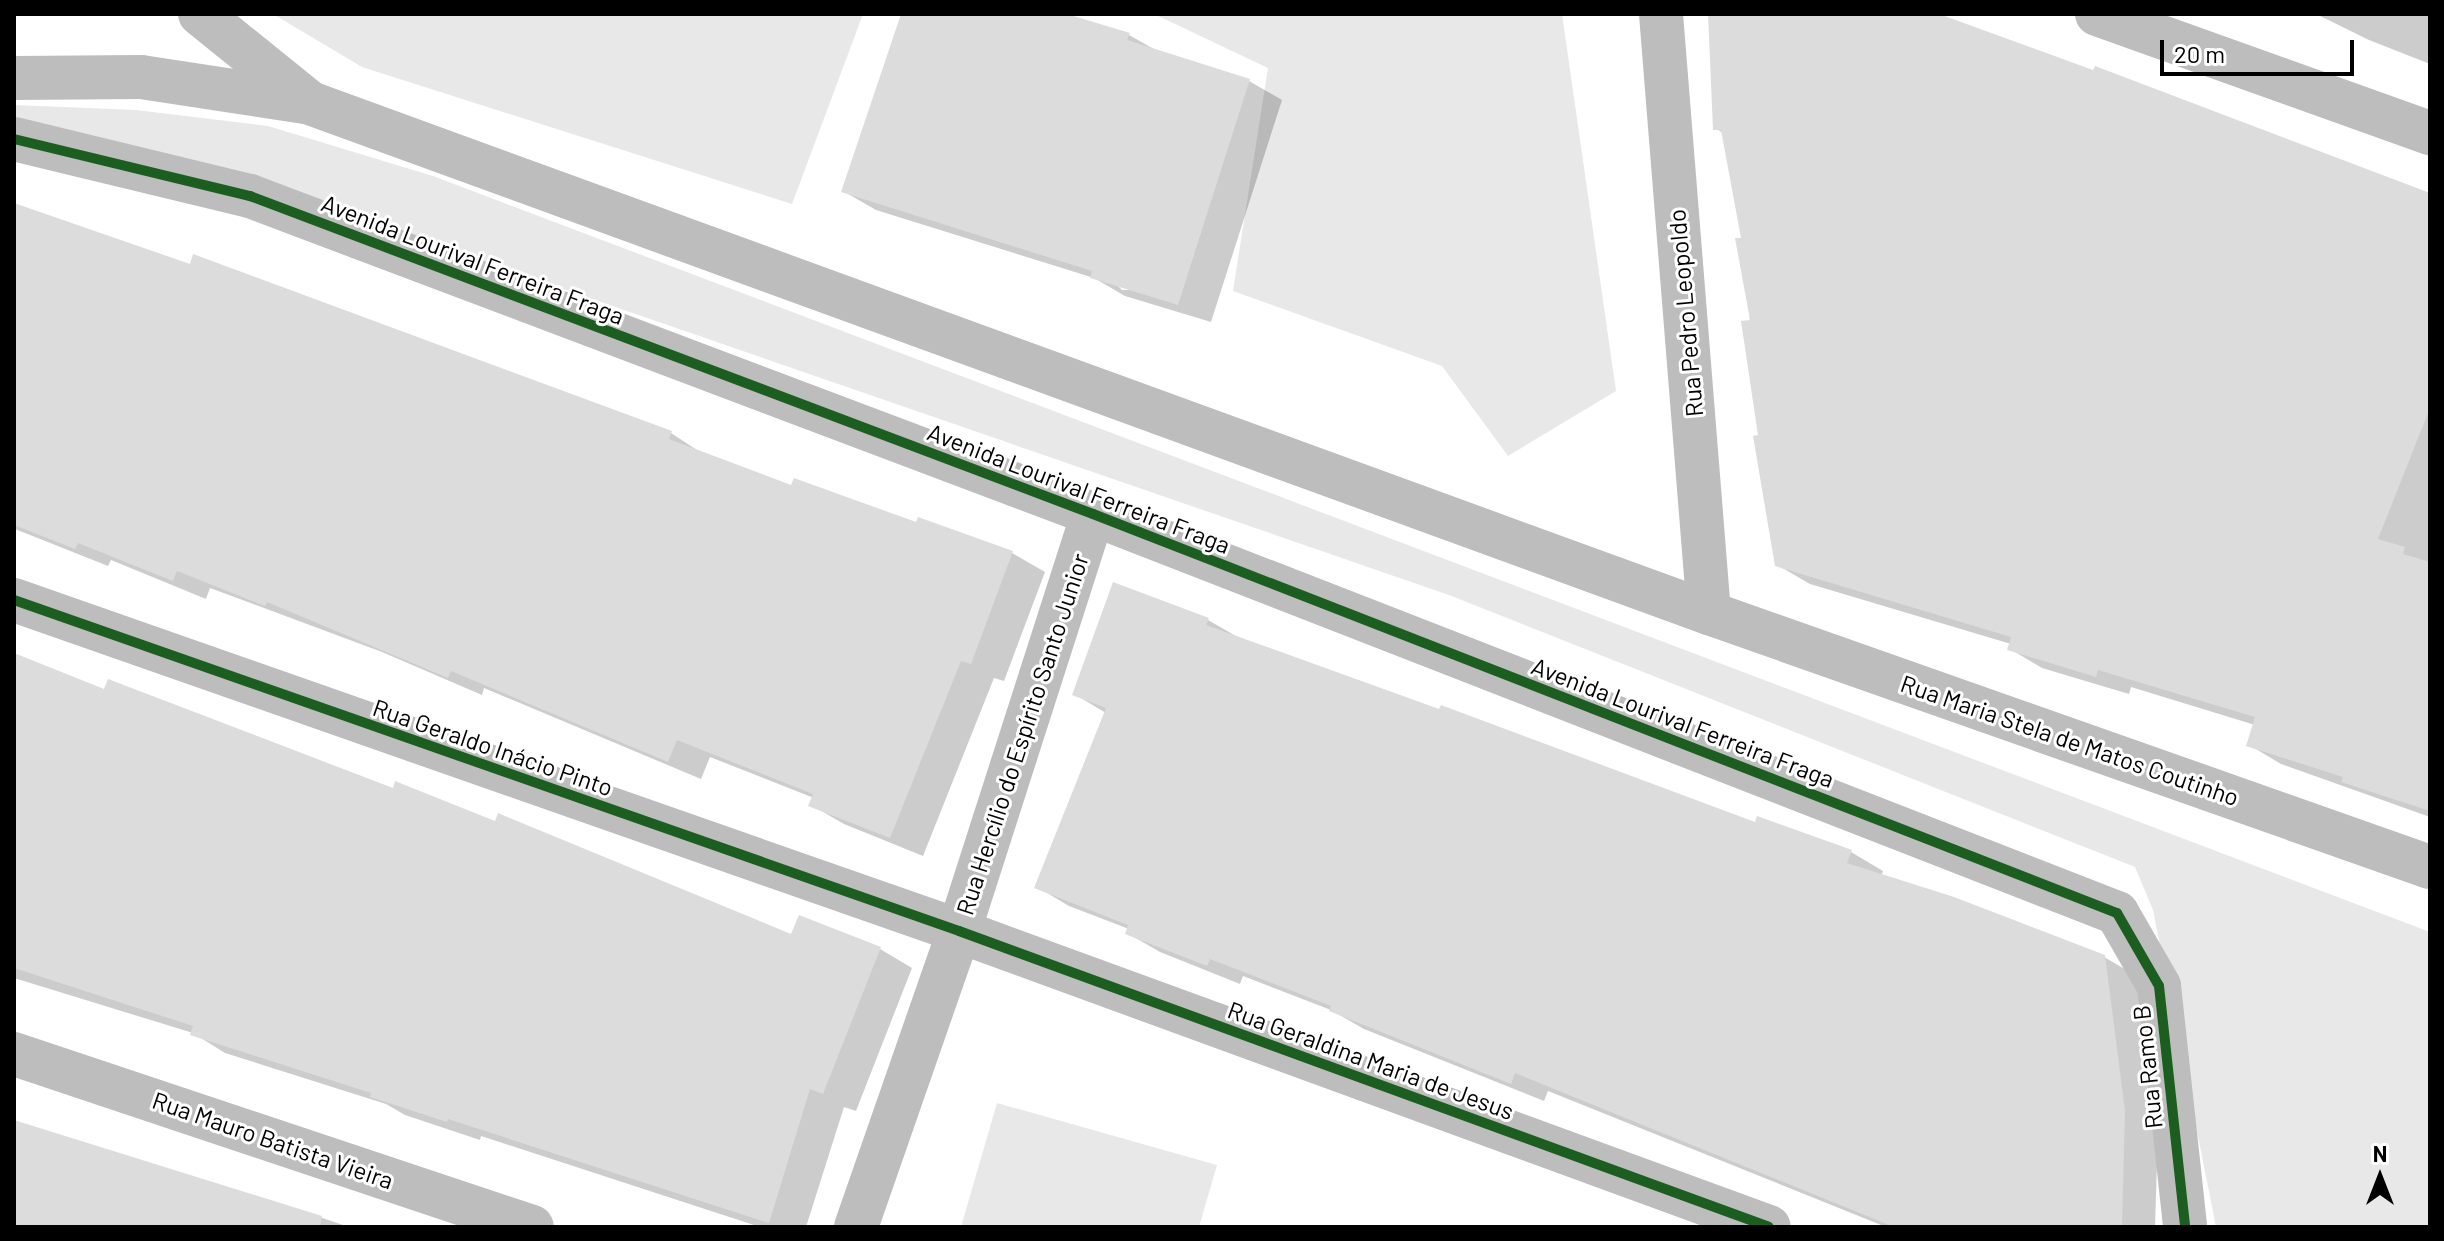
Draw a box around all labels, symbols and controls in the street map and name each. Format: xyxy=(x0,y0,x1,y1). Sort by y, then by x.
scale bar xyxy=(2164,24,2358,74)
text: 20 m xyxy=(2174,39,2225,68)
street label: Avenida Lourival Ferreira Fraga xyxy=(318,188,628,330)
street label: Rua Pedro Leopoldo xyxy=(1662,208,1708,418)
street label: Avenida Lourival Ferreira Fraga xyxy=(924,417,1234,559)
street label: Rua Hercílio do Espírito Santo Junior xyxy=(950,550,1094,918)
street label: Avenida Lourival Ferreira Fraga xyxy=(1528,651,1838,793)
street label: Rua Maria Stela de Matos Coutinho xyxy=(1897,668,2243,812)
street label: Rua Geraldo Inácio Pinto xyxy=(369,692,617,802)
street label: Rua Geraldina Maria de Jesus xyxy=(1224,995,1518,1125)
street label: Rua Ramo B xyxy=(2126,1004,2168,1130)
street label: Rua Mauro Batista Vieira xyxy=(149,1085,397,1195)
north arrow xyxy=(2340,1137,2420,1217)
text: N xyxy=(2373,1140,2387,1166)

